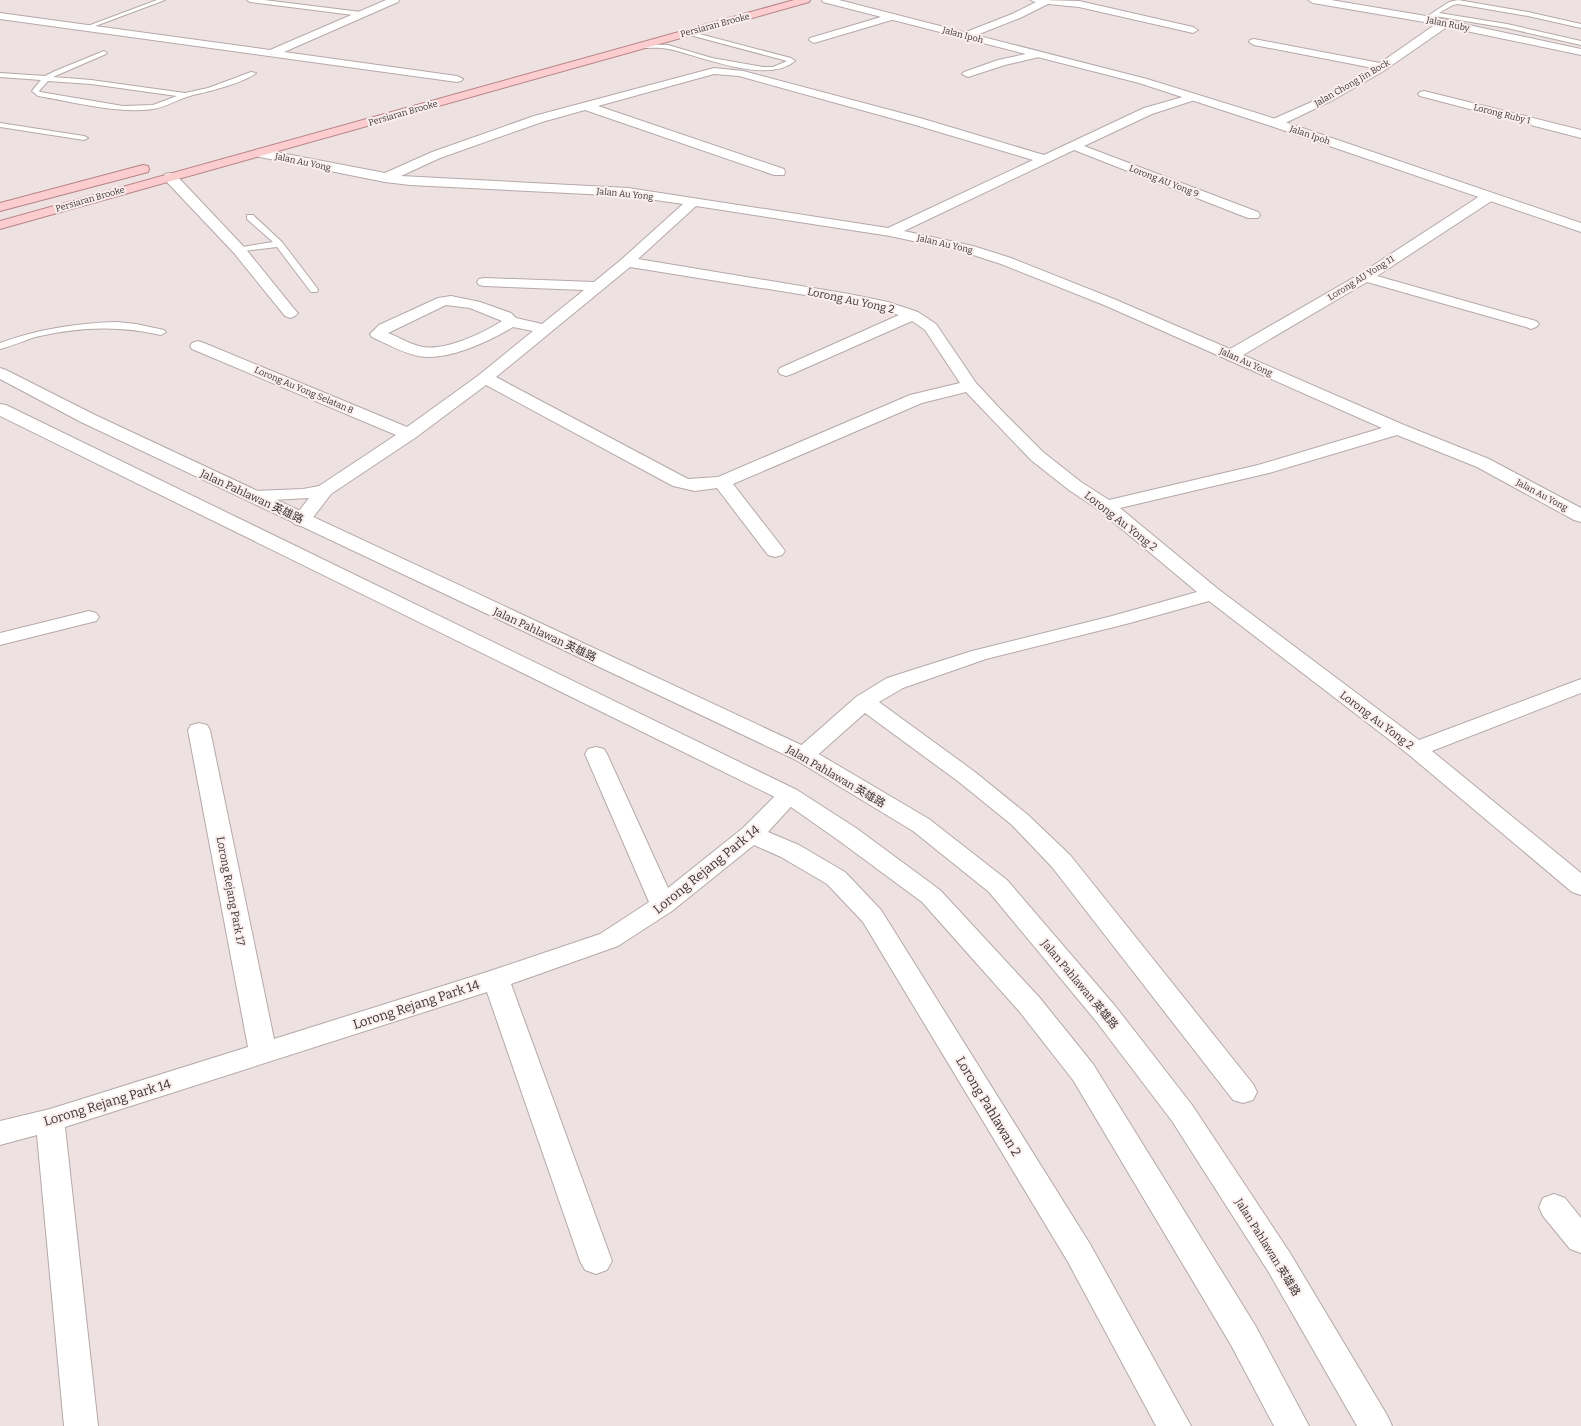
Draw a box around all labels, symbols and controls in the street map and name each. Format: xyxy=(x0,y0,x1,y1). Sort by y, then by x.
street label: Persiaran Brooke xyxy=(679,11,751,39)
street label: Jalan Ruby xyxy=(1425,14,1471,33)
street label: Jalan Ipoh xyxy=(941,24,985,45)
street label: Jalan Chong Jin Bock xyxy=(1312,57,1392,109)
street label: Persiaran Brooke xyxy=(367,98,439,128)
street label: Lorong Ruby 1 xyxy=(1473,102,1532,126)
street label: Jalan Ipoh xyxy=(1288,123,1332,147)
street label: Jalan Au Yong xyxy=(273,151,332,173)
street label: Lorong AU Yong 9 xyxy=(1128,163,1200,199)
street label: Persiaran Brooke xyxy=(54,184,126,214)
street label: Jalan Au Yong xyxy=(595,186,654,202)
street label: Jalan Au Yong xyxy=(915,232,974,255)
street label: Lorong AU Yong 11 xyxy=(1326,253,1396,302)
street label: Lorong Au Yong 2 xyxy=(806,285,896,316)
street label: Jalan Au Yong xyxy=(1217,345,1274,378)
street label: Lorong Au Yong Selatan 8 xyxy=(253,365,355,415)
street label: Jalan Pahlawan 英雄路 xyxy=(197,466,305,526)
street label: Jalan Au Yong xyxy=(1514,477,1570,513)
street label: Lorong Au Yong 2 xyxy=(1082,489,1160,554)
street label: Jalan Pahlawan 英雄路 xyxy=(490,604,598,664)
street label: Lorong Au Yong 2 xyxy=(1337,688,1416,752)
street label: Jalan Pahlawan 英雄路 xyxy=(783,742,888,810)
street label: Lorong Rejang Park 14 xyxy=(650,822,763,917)
street label: Lorong Rejang Park 17 xyxy=(214,835,248,947)
street label: Jalan Pahlawan 英雄路 xyxy=(1038,936,1121,1032)
street label: Lorong Rejang Park 14 xyxy=(351,977,482,1032)
street label: Lorong Pahlawan 2 xyxy=(953,1054,1024,1159)
street label: Lorong Rejang Park 14 xyxy=(42,1076,173,1129)
street label: Jalan Pahlawan 英雄路 xyxy=(1232,1195,1303,1298)

